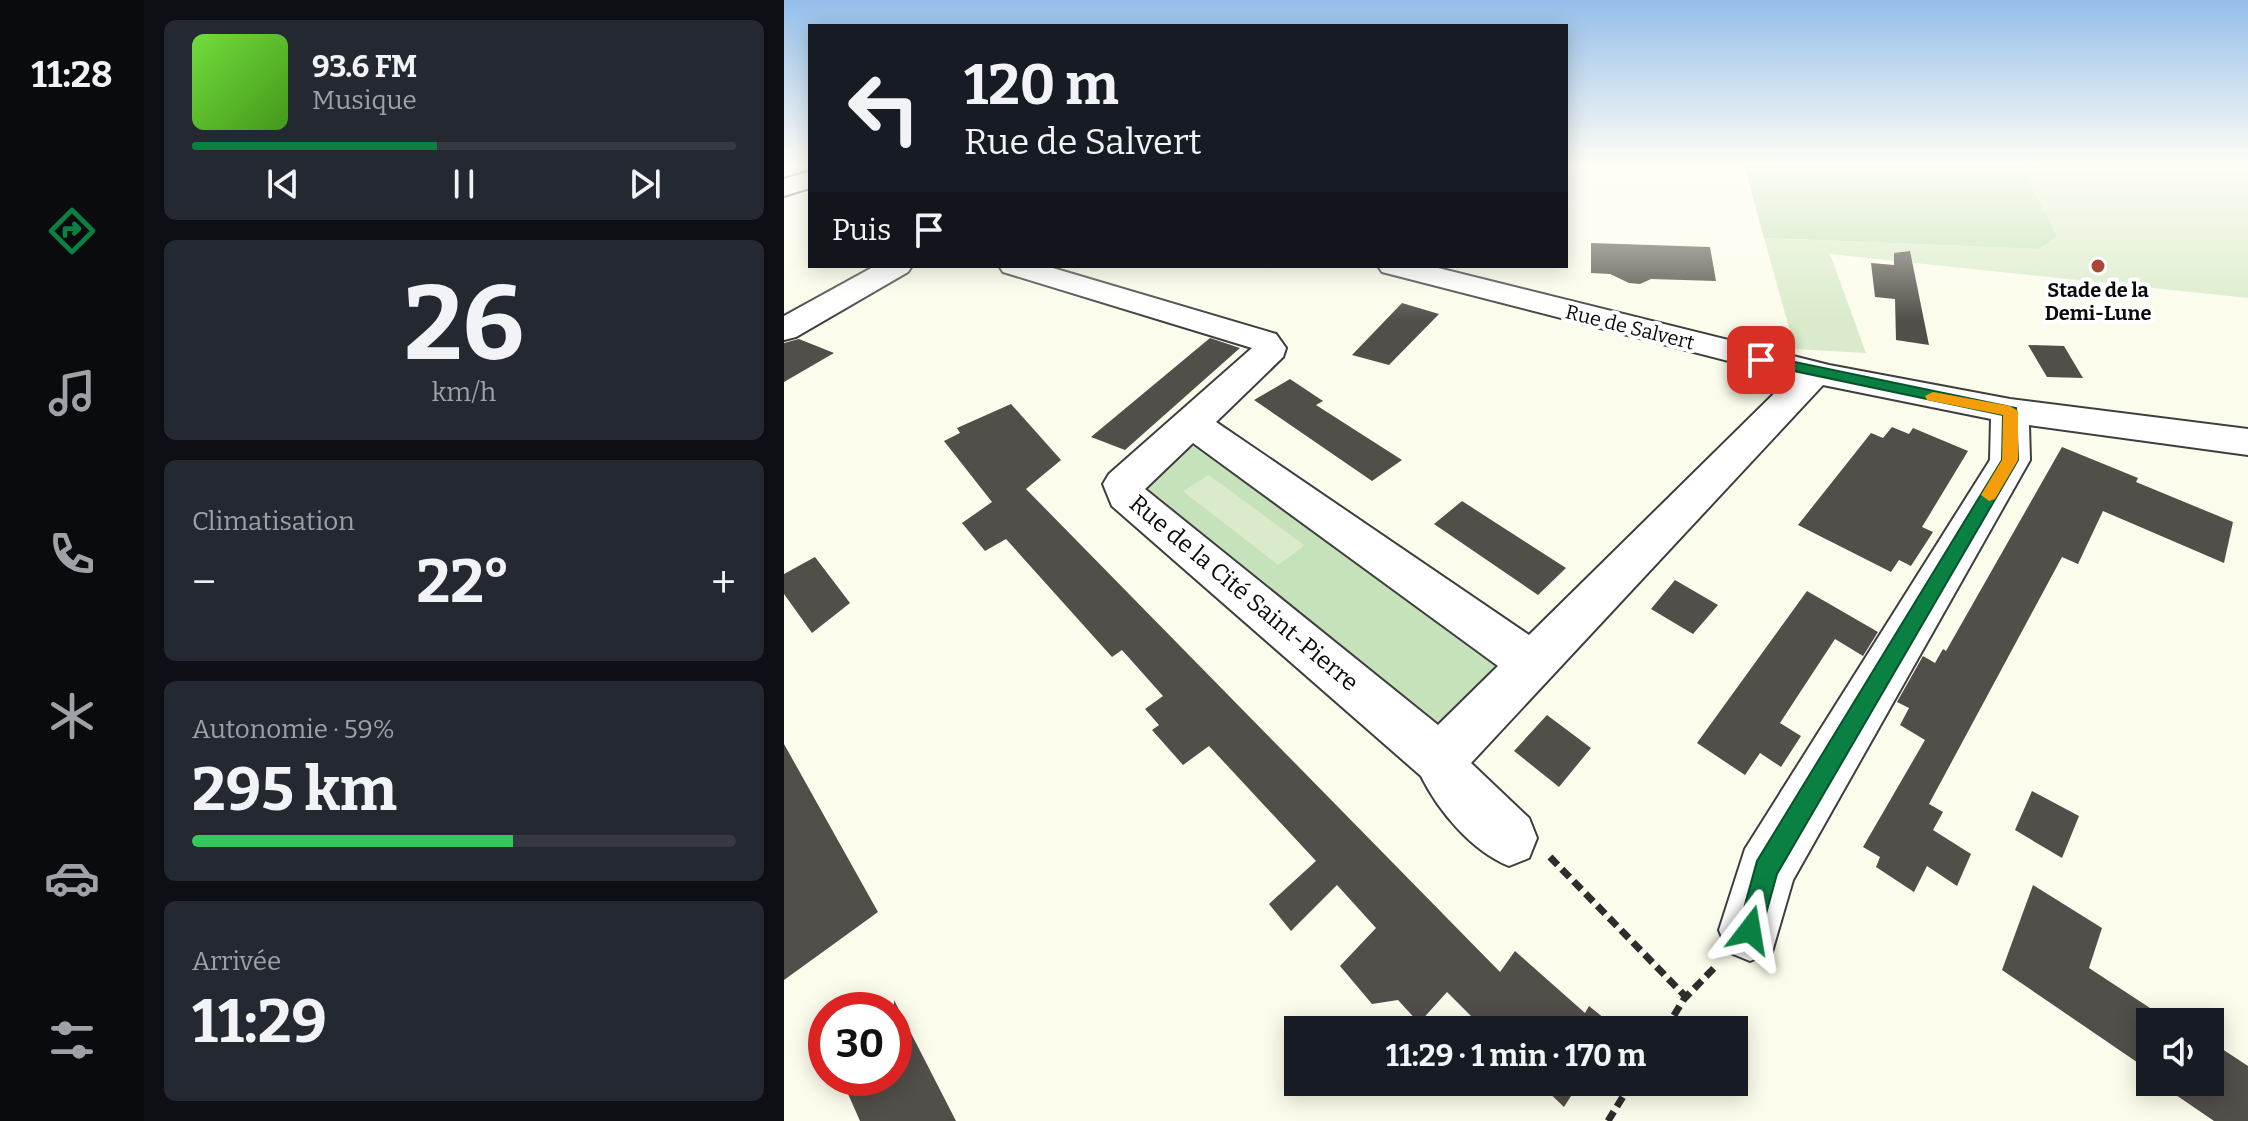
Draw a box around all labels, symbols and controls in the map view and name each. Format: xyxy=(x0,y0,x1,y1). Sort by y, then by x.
text: 93.6 FM xyxy=(312,49,417,85)
text: 120 m xyxy=(964,52,1119,119)
text: 11:28 xyxy=(31,53,113,97)
icon: left xyxy=(832,56,936,160)
text: Musique xyxy=(312,85,417,116)
text: Rue de Salvert xyxy=(964,120,1202,164)
icon: previous xyxy=(261,162,305,206)
icon: pause xyxy=(442,162,486,206)
icon: next xyxy=(623,162,667,206)
icon: directions xyxy=(44,203,100,259)
icon: arrive xyxy=(907,208,951,252)
text: Puis xyxy=(832,212,891,248)
marker: Stade de la Demi-Lune xyxy=(2089,257,2107,275)
text: 26 xyxy=(404,262,524,387)
place label: Stade de la Demi-Lune xyxy=(2045,278,2151,325)
street label: Rue de Salvert xyxy=(1563,299,1697,355)
pin xyxy=(1727,326,1795,394)
icon: arrive xyxy=(1739,338,1783,382)
icon: music xyxy=(44,365,100,421)
text: km/h xyxy=(432,377,496,408)
street label: Rue de la Cité Saint-Pierre xyxy=(1124,489,1364,697)
text: Climatisation xyxy=(192,506,355,537)
icon: phone xyxy=(44,526,100,582)
text: 22° xyxy=(417,546,511,618)
text: − xyxy=(192,556,216,609)
text: + xyxy=(711,556,736,609)
icon: climate xyxy=(44,688,100,744)
text: Autonomie · 59% xyxy=(192,714,395,745)
text: 295 km xyxy=(192,754,397,826)
icon: car xyxy=(44,850,100,906)
position arrow xyxy=(1708,888,1792,972)
text: Arrivée xyxy=(192,946,281,977)
text: 11:29 xyxy=(192,986,327,1058)
speed limit sign: 30 xyxy=(808,992,912,1096)
map controls xyxy=(2136,1008,2224,1096)
button: sound xyxy=(2136,1008,2224,1096)
icon: filters xyxy=(44,1012,100,1068)
text: 11:29 · 1 min · 170 m xyxy=(1386,1038,1646,1074)

